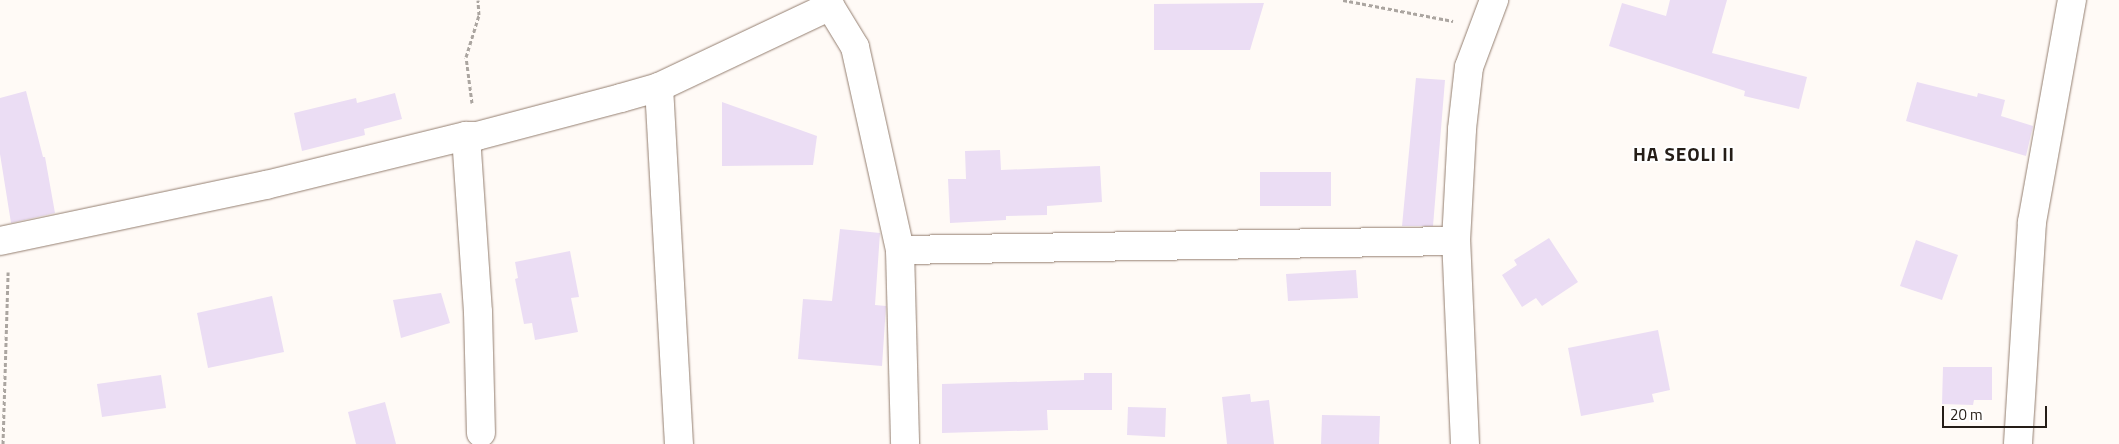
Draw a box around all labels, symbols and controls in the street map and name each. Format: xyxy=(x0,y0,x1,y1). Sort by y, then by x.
district label: HA SEOLI II xyxy=(1632,143,1736,165)
scale bar xyxy=(1944,396,2049,428)
text: 20 m xyxy=(1950,403,1983,426)

